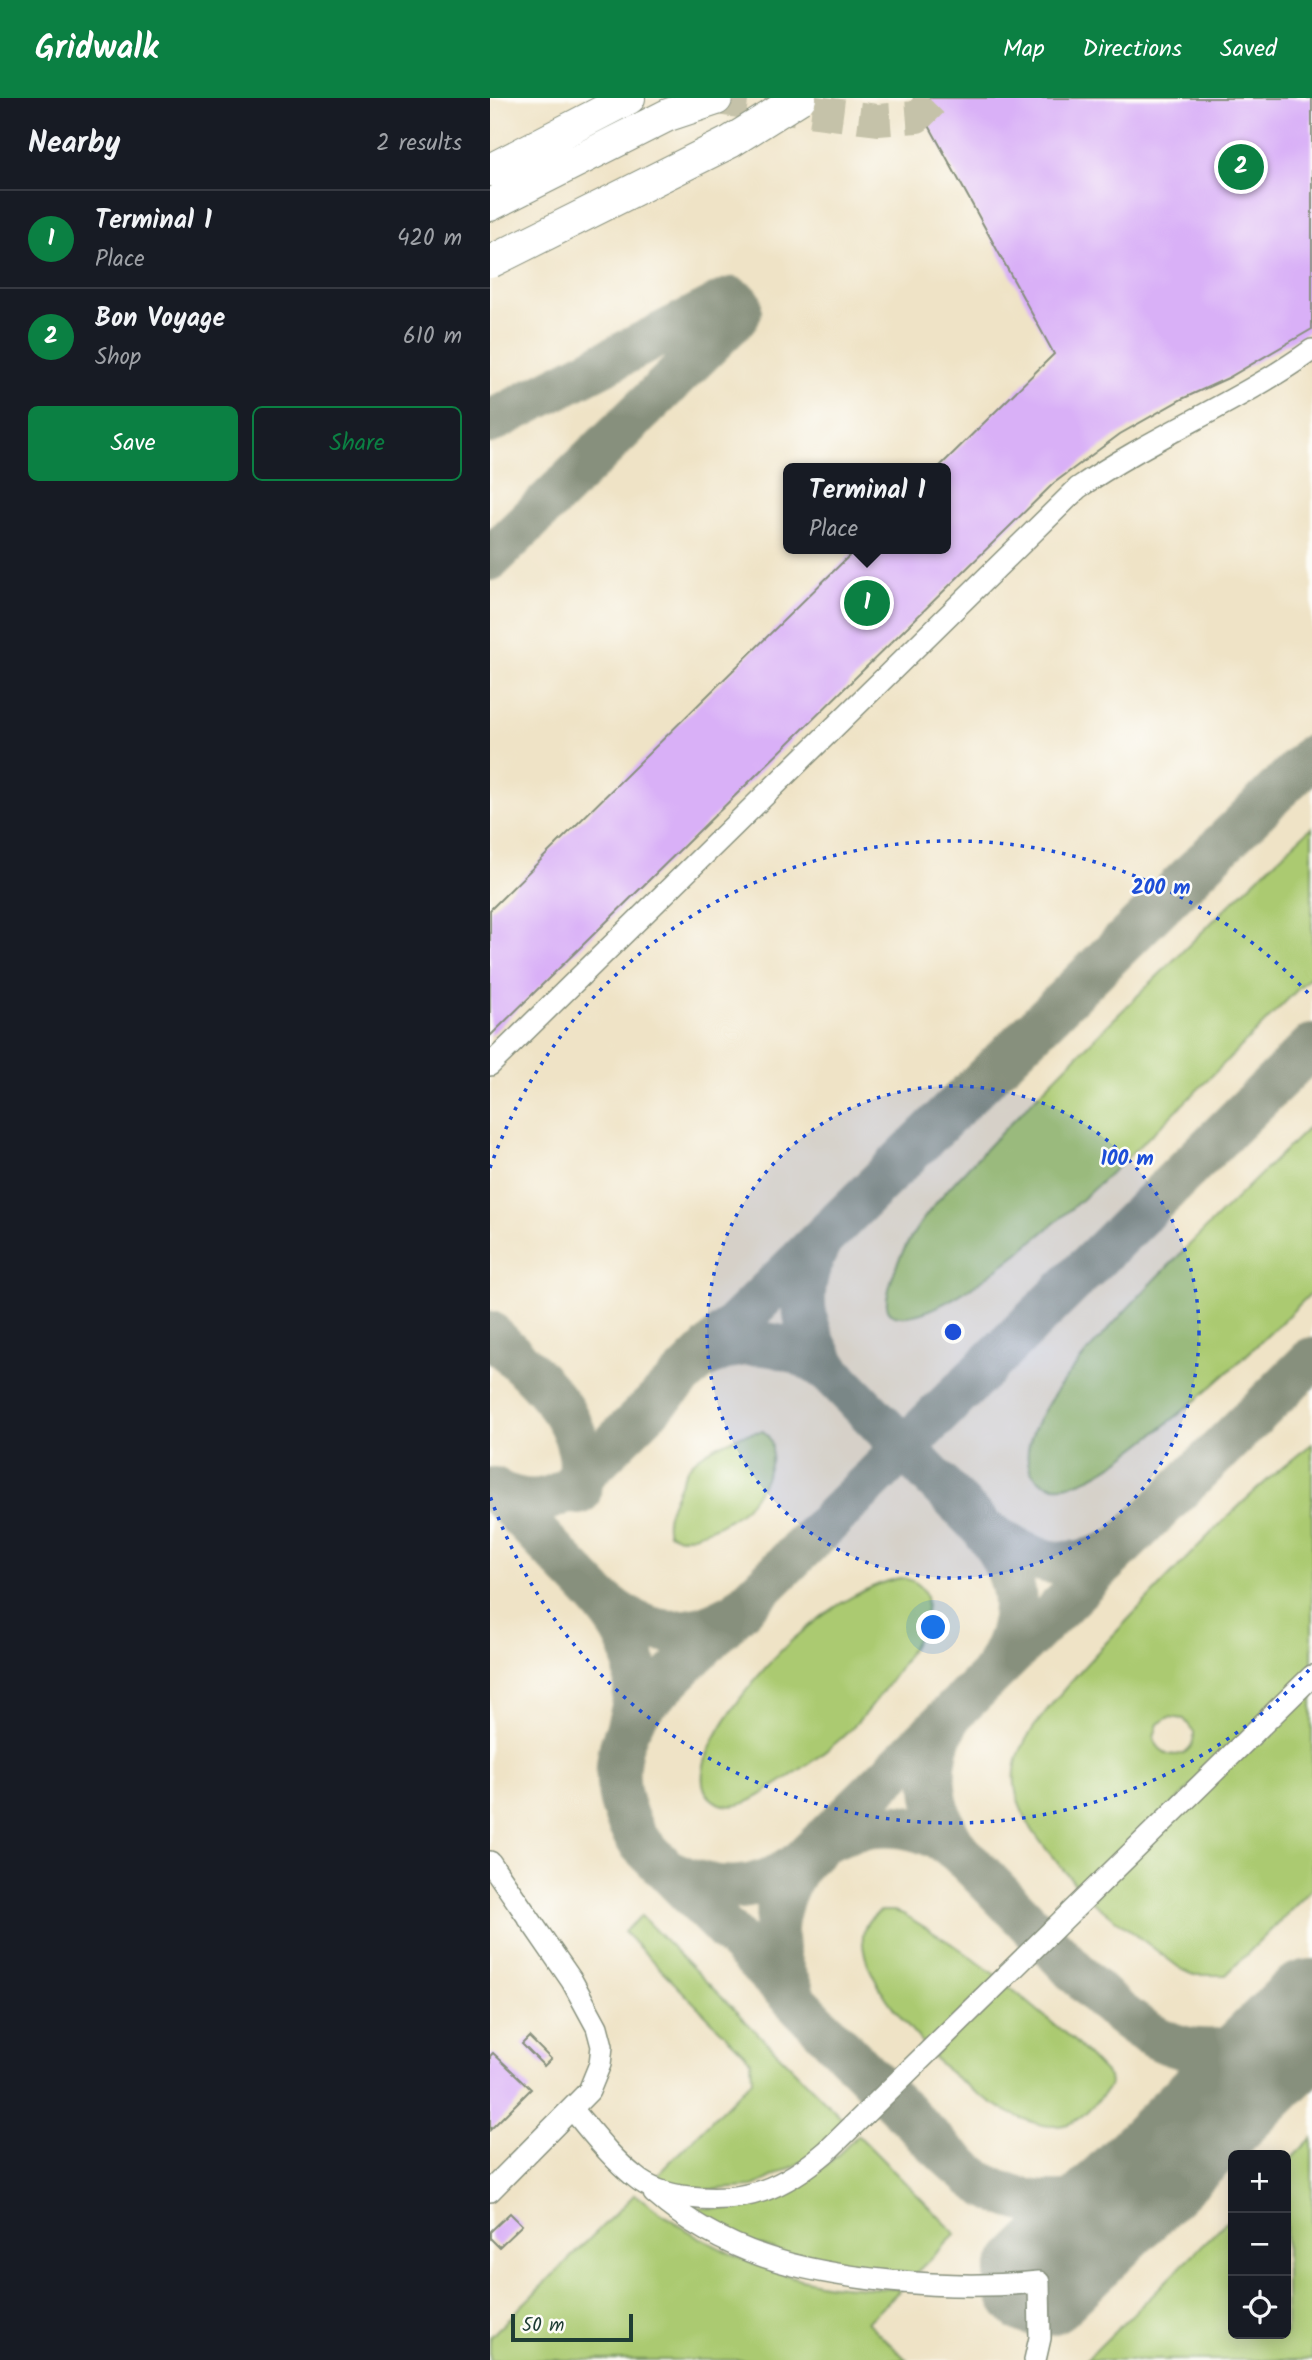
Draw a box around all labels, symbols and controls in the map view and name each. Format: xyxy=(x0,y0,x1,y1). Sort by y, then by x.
text: Gridwalk xyxy=(35,23,158,76)
text: Map xyxy=(1003,30,1045,69)
text: Directions xyxy=(1083,30,1182,69)
text: Saved xyxy=(1220,30,1277,69)
text: Nearby xyxy=(28,120,120,168)
text: 2 results xyxy=(376,126,462,162)
pin: 2 xyxy=(1218,141,1264,193)
text: Terminal 1 xyxy=(95,200,212,242)
text: 1 xyxy=(48,221,54,257)
text: 420 m xyxy=(397,221,462,257)
text: Place xyxy=(95,242,145,278)
text: Bon Voyage xyxy=(95,298,225,340)
text: 2 xyxy=(44,319,58,355)
text: 610 m xyxy=(403,319,462,355)
text: Shop xyxy=(95,340,141,376)
button: Save xyxy=(28,406,238,481)
button: Share xyxy=(252,406,462,481)
popup xyxy=(783,463,951,554)
text: Terminal 1 xyxy=(809,470,925,512)
text: Place xyxy=(809,512,858,548)
pin: 1 xyxy=(844,577,890,629)
text: 200 m xyxy=(1131,872,1191,905)
text: 100 m xyxy=(1100,1143,1154,1176)
centre of rings xyxy=(941,1320,965,1344)
your location xyxy=(916,1610,950,1644)
map controls xyxy=(1228,2150,1291,2339)
button: + xyxy=(1228,2150,1291,2213)
button: − xyxy=(1228,2213,1291,2276)
button: locate xyxy=(1228,2276,1291,2339)
scale bar xyxy=(511,2311,634,2343)
text: 50 m xyxy=(522,2311,564,2341)

